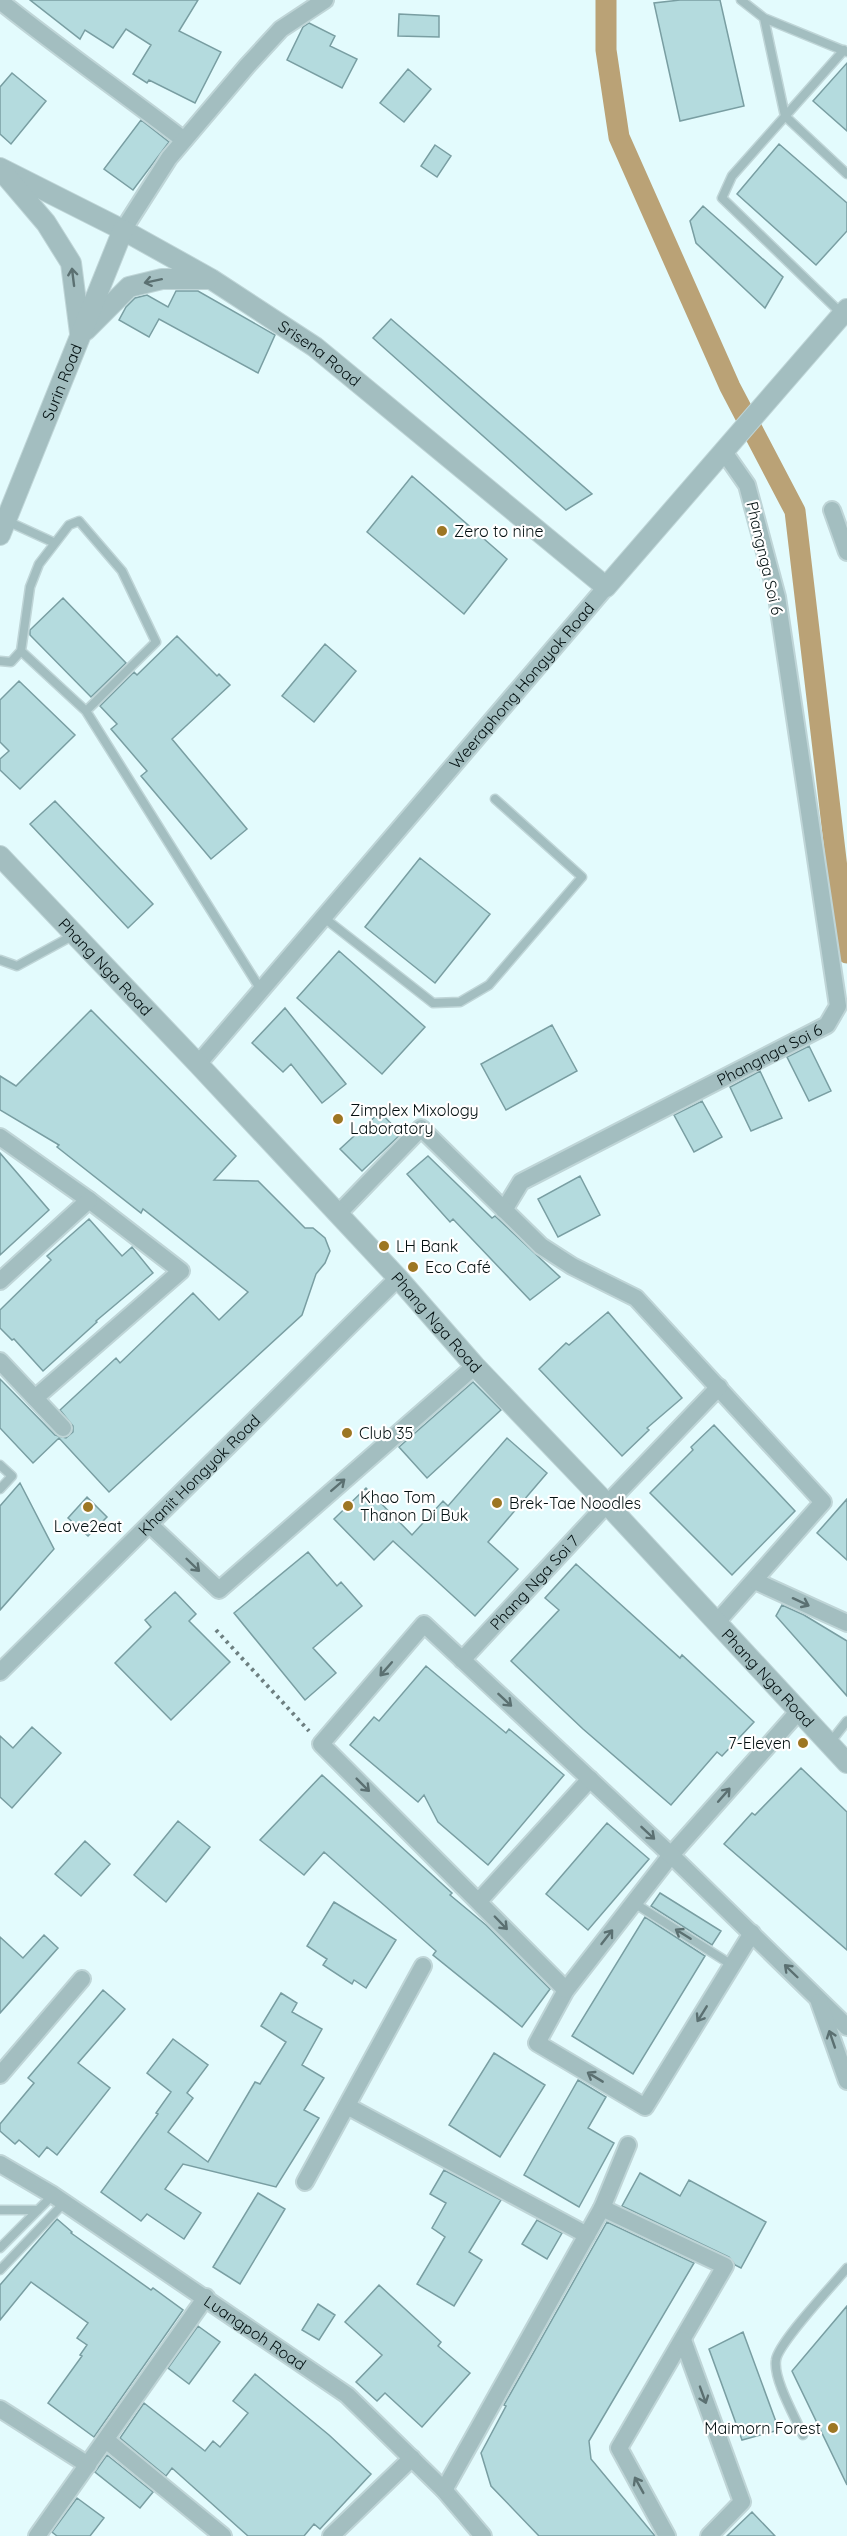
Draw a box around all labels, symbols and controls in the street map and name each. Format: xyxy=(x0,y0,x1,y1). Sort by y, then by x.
one-way arrow xyxy=(67,268,78,288)
one-way arrow xyxy=(144,276,163,288)
street label: Srisena Road xyxy=(275,316,365,391)
street label: Surin Road xyxy=(37,341,86,423)
street label: Phangnga Soi 6 xyxy=(742,499,788,617)
place label: Zero to nine xyxy=(454,521,543,541)
marker: Zero to nine xyxy=(435,524,449,538)
street label: Weeraphong Hongyok Road xyxy=(445,598,598,773)
street label: Phang Nga Road xyxy=(54,914,157,1020)
street label: Phangnga Soi 6 xyxy=(713,1019,826,1090)
place label: Zimplex Mixology Laboratory xyxy=(350,1100,479,1138)
marker: Zimplex Mixology Laboratory xyxy=(331,1112,345,1126)
place label: LH Bank xyxy=(396,1236,458,1256)
marker: LH Bank xyxy=(377,1239,391,1253)
place label: Eco Café xyxy=(425,1257,491,1277)
marker: Eco Café xyxy=(406,1260,420,1274)
street label: Phang Nga Road xyxy=(387,1268,486,1377)
street label: Khanit Hongyok Road xyxy=(134,1410,264,1540)
place label: Club 35 xyxy=(359,1423,413,1443)
marker: Club 35 xyxy=(340,1426,354,1440)
one-way arrow xyxy=(330,1478,345,1492)
place label: Khao Tom Thanon Di Buk xyxy=(360,1487,468,1525)
place label: Brek-Tae Noodles xyxy=(509,1493,641,1513)
marker: Brek-Tae Noodles xyxy=(490,1496,504,1510)
marker: Khao Tom Thanon Di Buk xyxy=(341,1499,355,1513)
marker: Love2eat xyxy=(81,1500,95,1514)
place label: Love2eat xyxy=(54,1516,122,1536)
street label: Phang Nga Soi 7 xyxy=(485,1531,583,1634)
one-way arrow xyxy=(185,1558,200,1573)
one-way arrow xyxy=(792,1597,810,1609)
street label: Phang Nga Road xyxy=(717,1624,819,1731)
one-way arrow xyxy=(379,1661,393,1676)
one-way arrow xyxy=(498,1693,513,1707)
place label: 7-Eleven xyxy=(728,1733,791,1753)
marker: 7-Eleven xyxy=(796,1736,810,1750)
one-way arrow xyxy=(355,1778,370,1793)
one-way arrow xyxy=(717,1788,731,1803)
one-way arrow xyxy=(640,1826,655,1840)
one-way arrow xyxy=(494,1916,508,1931)
one-way arrow xyxy=(675,1927,692,1939)
one-way arrow xyxy=(601,1929,614,1945)
one-way arrow xyxy=(783,1964,798,1978)
one-way arrow xyxy=(695,2005,707,2022)
one-way arrow xyxy=(826,2030,837,2049)
one-way arrow xyxy=(586,2071,603,2083)
street label: Luangpoh Road xyxy=(200,2291,310,2374)
one-way arrow xyxy=(698,2385,709,2404)
place label: Maimorn Forest xyxy=(704,2418,821,2438)
marker: Maimorn Forest xyxy=(826,2421,840,2435)
one-way arrow xyxy=(633,2477,645,2494)

